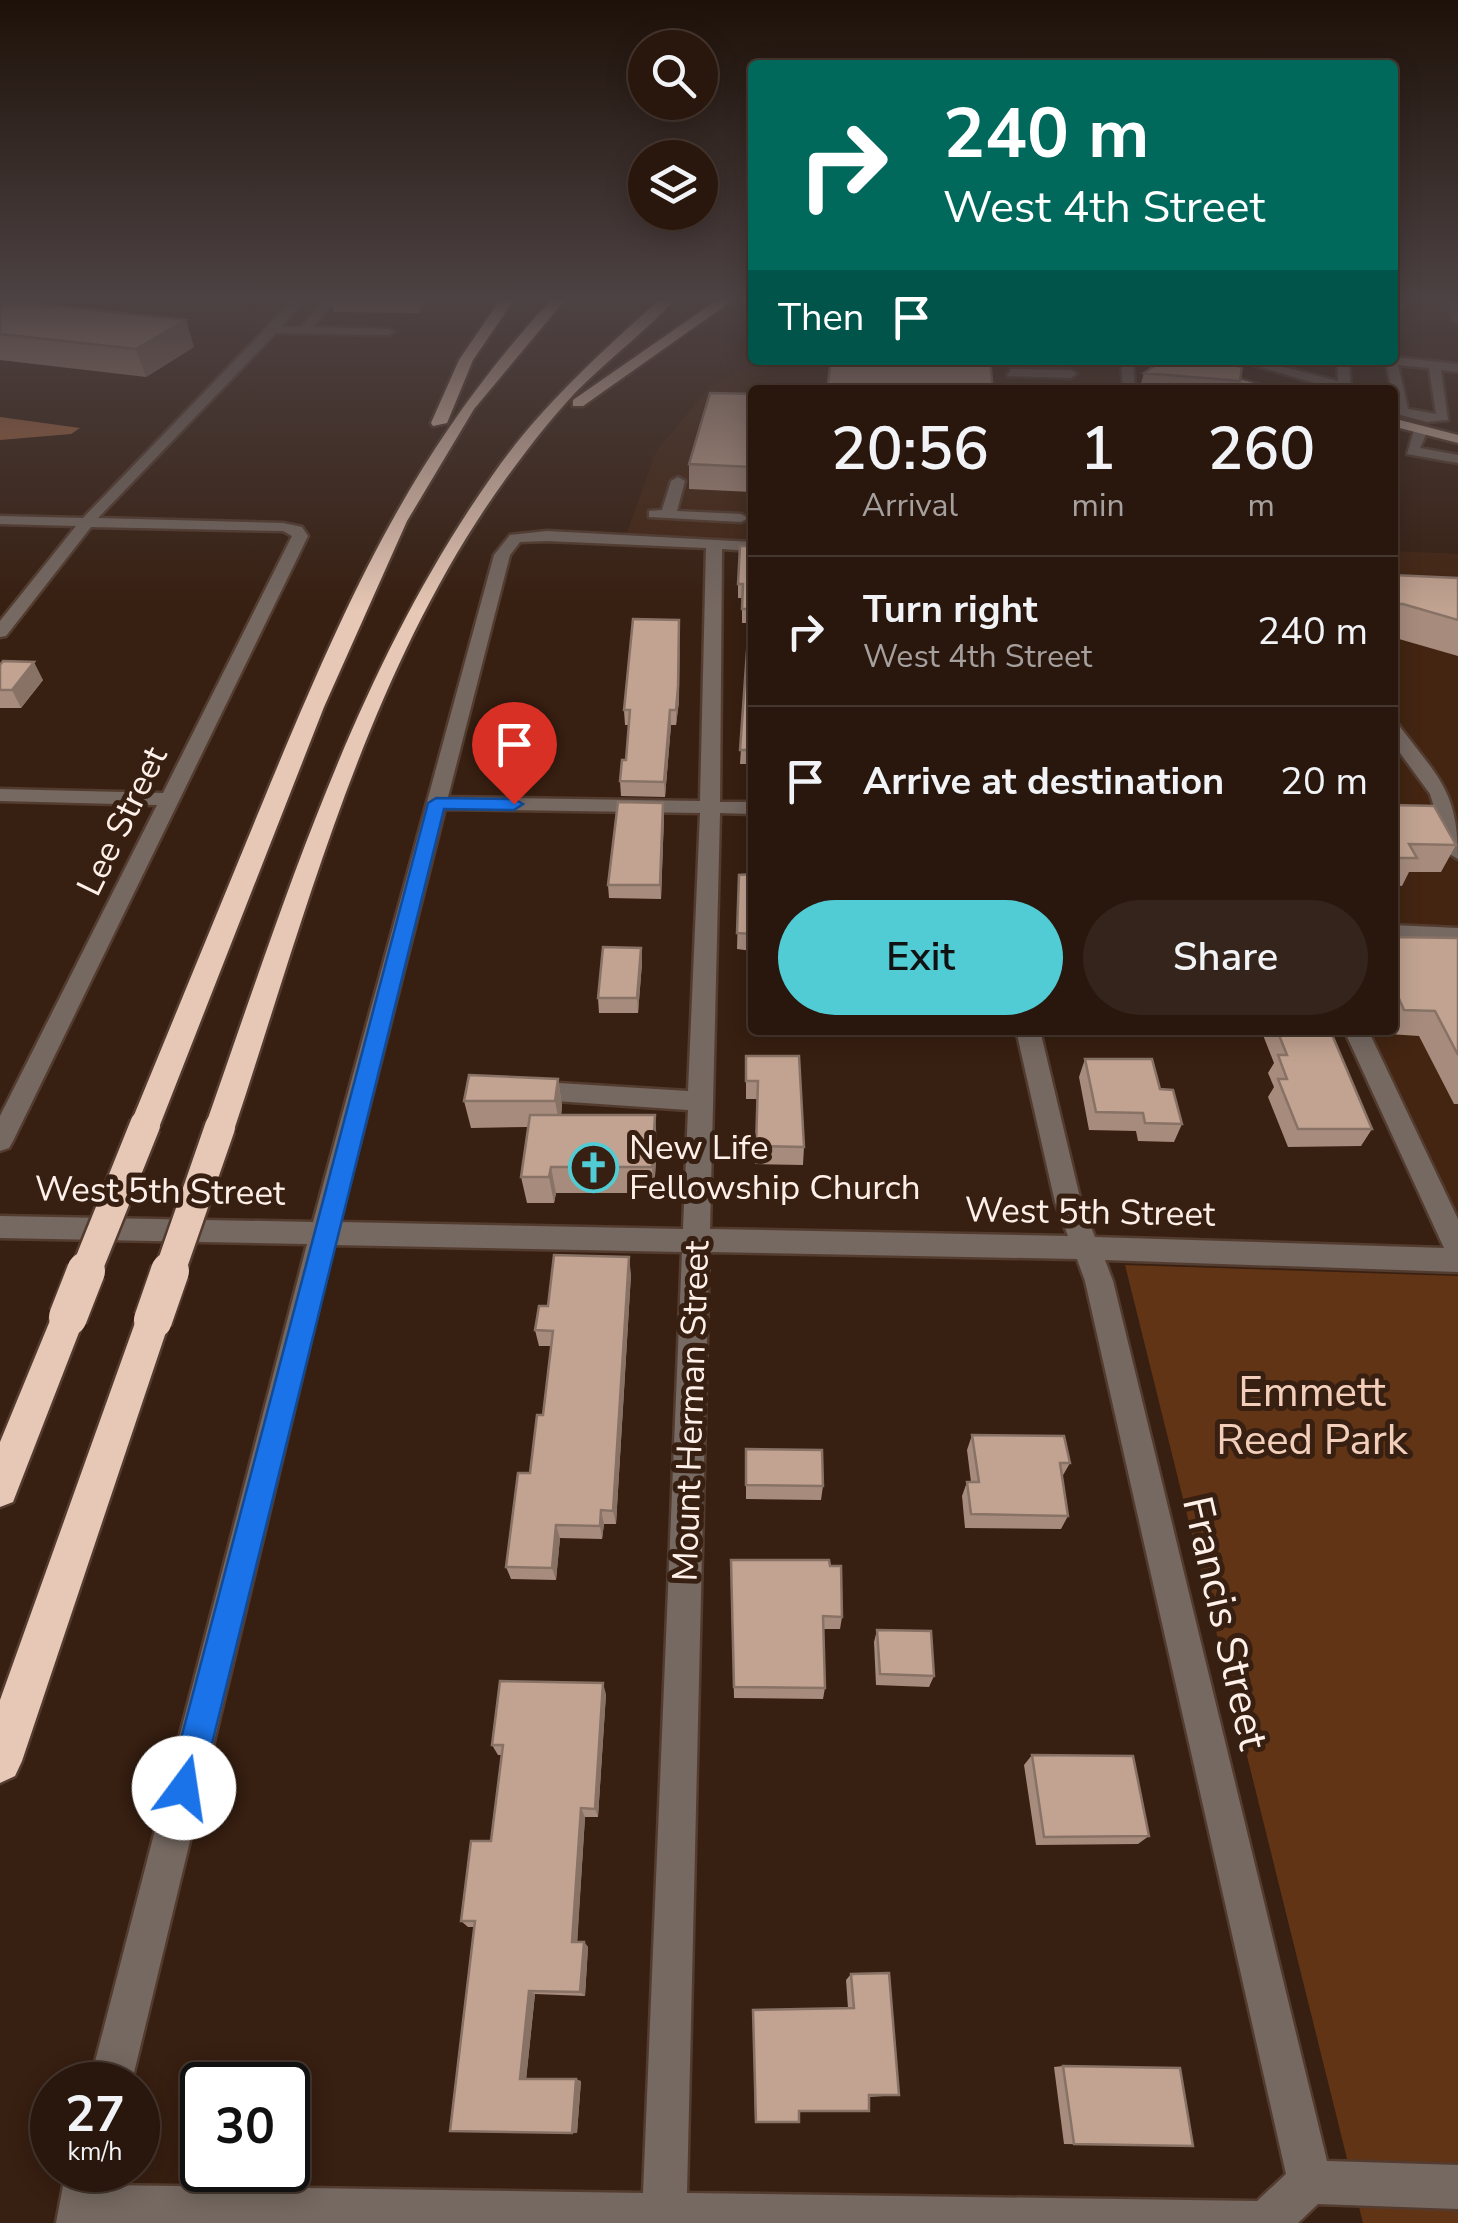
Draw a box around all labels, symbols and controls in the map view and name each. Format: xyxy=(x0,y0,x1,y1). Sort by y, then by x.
map controls xyxy=(628,30,718,230)
button: search xyxy=(628,30,718,120)
text: 240 m xyxy=(943,86,1149,182)
icon: right xyxy=(778,100,908,230)
button: layers xyxy=(628,140,718,230)
text: West 4th Street xyxy=(943,177,1265,238)
icon: arrive xyxy=(884,290,939,345)
text: Then xyxy=(778,292,864,343)
text: 20:56 xyxy=(831,408,989,490)
text: 1 xyxy=(1080,408,1116,490)
text: 260 xyxy=(1207,408,1315,490)
text: Arrival xyxy=(862,484,958,527)
text: min xyxy=(1072,484,1125,527)
text: m xyxy=(1248,484,1275,527)
text: Turn right xyxy=(863,584,1038,635)
icon: right xyxy=(778,604,833,659)
text: 240 m xyxy=(1257,606,1368,657)
text: West 4th Street xyxy=(863,635,1092,678)
pin xyxy=(472,702,557,805)
icon: arrive xyxy=(487,717,542,772)
street label: Lee Street xyxy=(66,738,179,903)
icon: arrive xyxy=(778,754,833,809)
text: Arrive at destination xyxy=(863,756,1224,807)
text: 20 m xyxy=(1280,756,1368,807)
button: Exit xyxy=(778,900,1063,1015)
button: Share xyxy=(1083,900,1368,1015)
place label: New Life Fellowship Church xyxy=(629,1124,921,1211)
church icon: New Life Fellowship Church xyxy=(568,1141,620,1193)
street label: West 5th Street xyxy=(34,1165,286,1217)
street label: West 5th Street xyxy=(964,1186,1216,1238)
street label: Mount Herman Street xyxy=(662,1239,720,1582)
park label: Emmett Reed Park xyxy=(1216,1364,1409,1469)
street label: Francis Street xyxy=(1168,1491,1282,1756)
position arrow xyxy=(132,1736,236,1840)
speed limit sign: 30 xyxy=(180,2062,310,2192)
text: 27 xyxy=(65,2080,125,2149)
text: km/h xyxy=(67,2135,123,2169)

